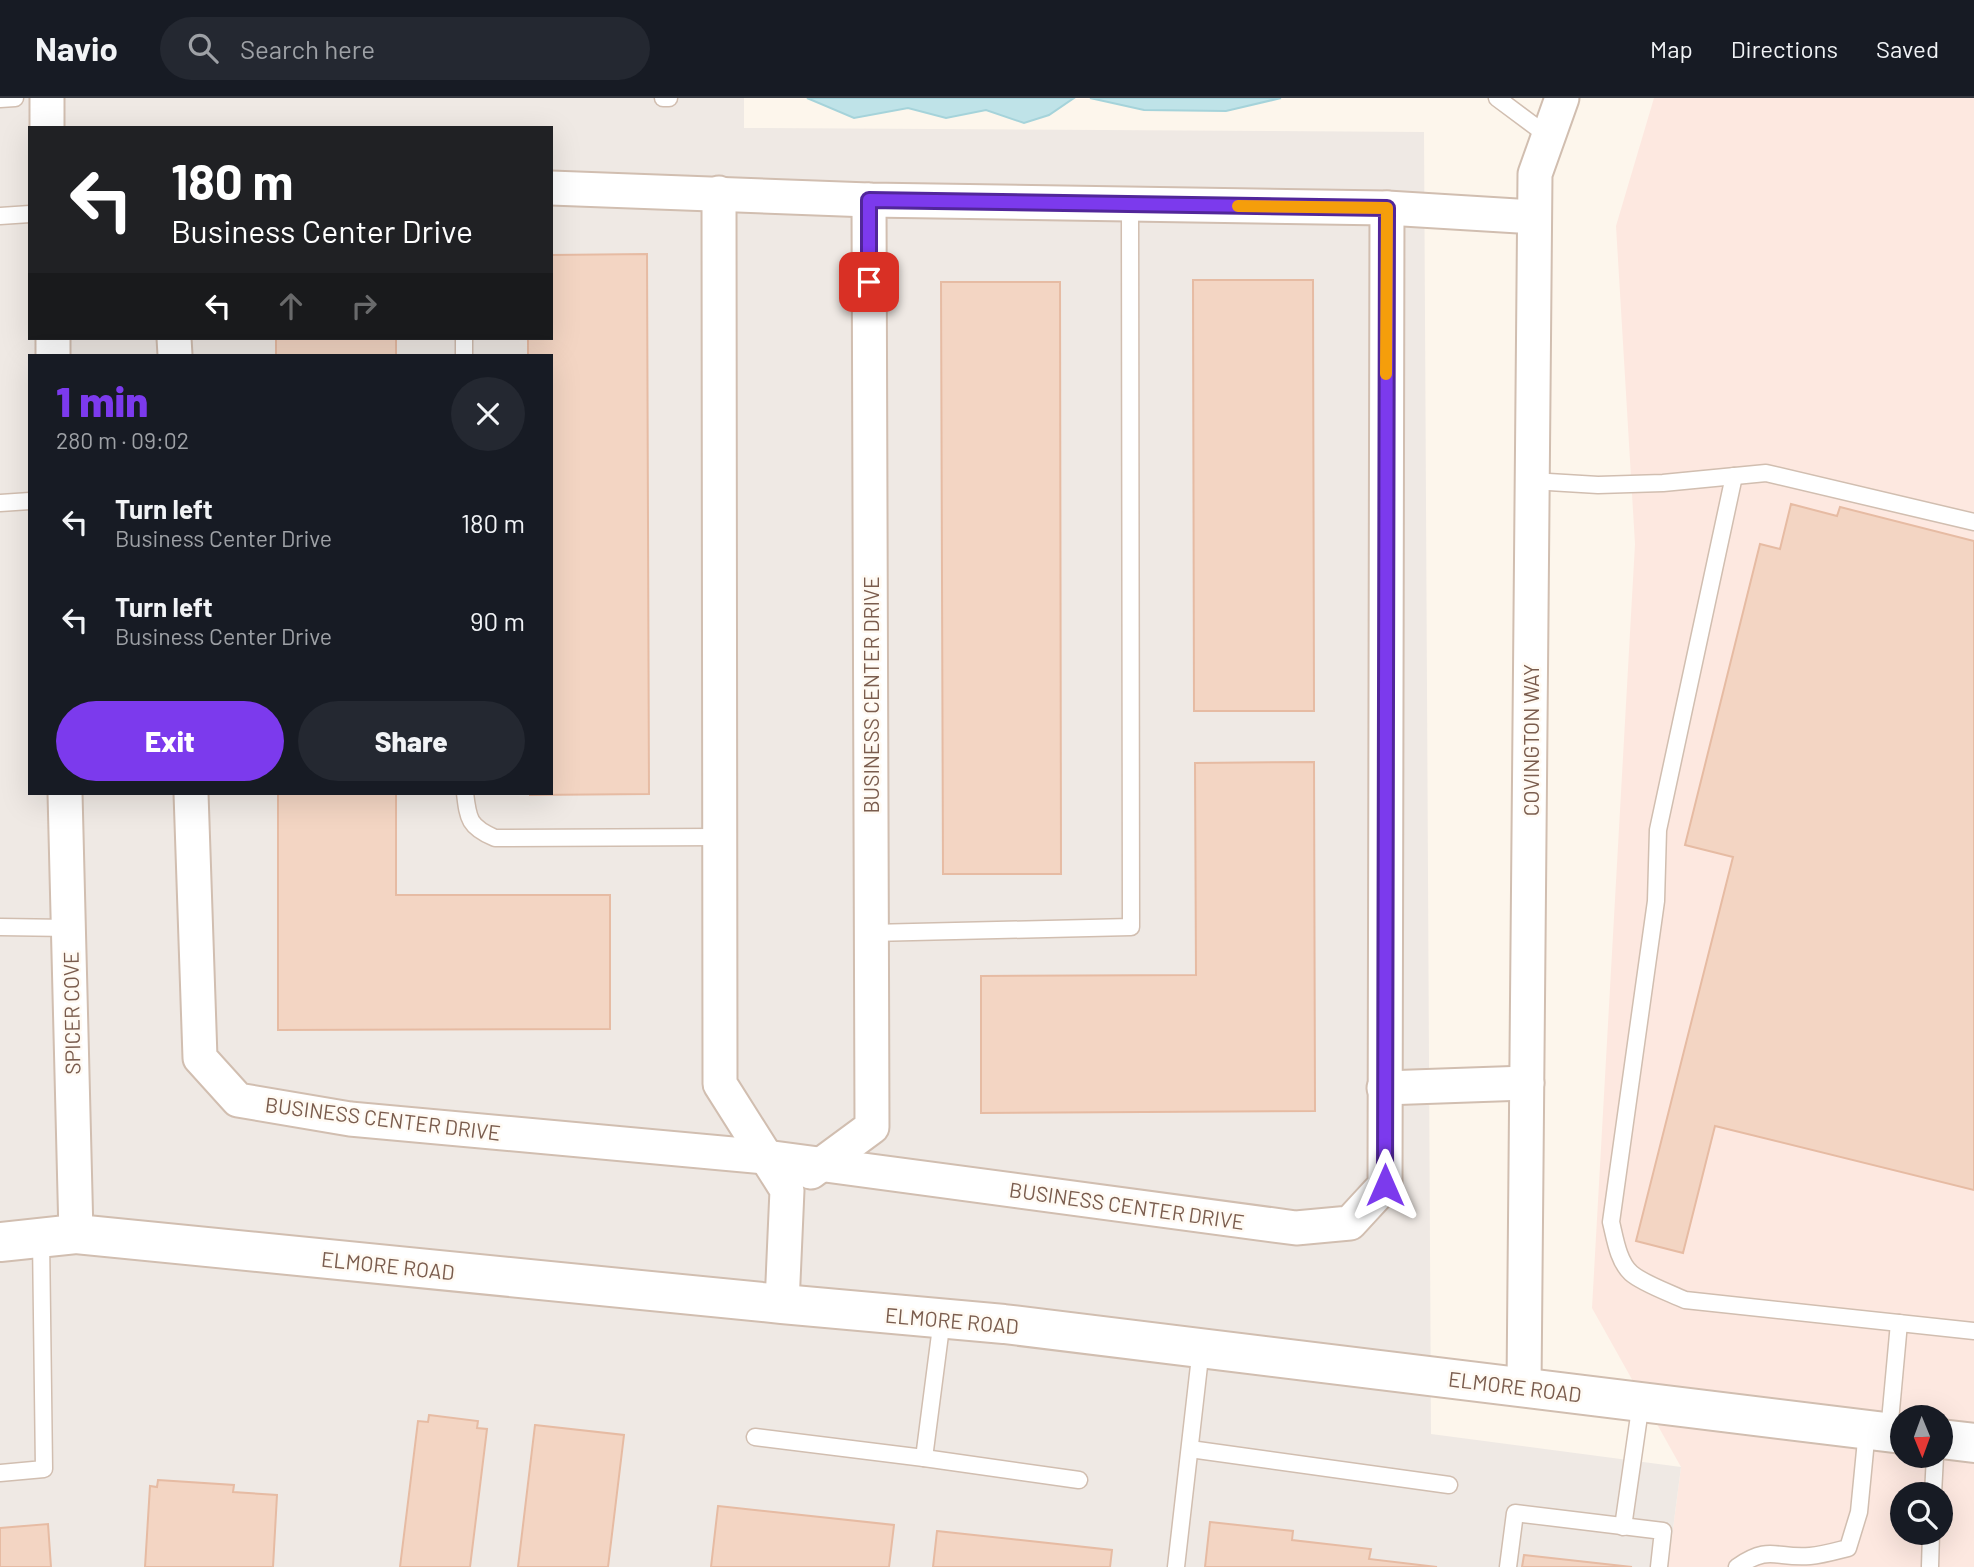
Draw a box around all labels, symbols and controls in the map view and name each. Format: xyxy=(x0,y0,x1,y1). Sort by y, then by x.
search box xyxy=(160,17,650,80)
text: Navio xyxy=(35,28,118,68)
icon: search xyxy=(184,29,222,67)
text: Search here xyxy=(240,33,375,64)
text: Map xyxy=(1650,34,1693,63)
text: Directions xyxy=(1731,34,1838,63)
text: Saved xyxy=(1876,34,1939,63)
text: 180 m xyxy=(171,151,294,210)
icon: left xyxy=(56,154,147,245)
text: Business Center Drive xyxy=(171,211,473,249)
pin xyxy=(839,252,899,312)
icon: arrive xyxy=(850,263,888,301)
icon: left xyxy=(199,287,237,325)
icon: ahead xyxy=(272,287,310,325)
icon: right xyxy=(345,287,383,325)
text: 1 min xyxy=(56,375,148,425)
button: close xyxy=(451,377,525,451)
text: 280 m · 09:02 xyxy=(56,426,189,454)
text: Turn left xyxy=(115,493,213,524)
icon: left xyxy=(56,503,94,541)
text: 180 m xyxy=(461,507,525,538)
text: Business Center Drive xyxy=(115,524,332,552)
street label: BUSINESS CENTER DRIVE xyxy=(858,576,883,814)
text: Turn left xyxy=(115,591,213,622)
icon: left xyxy=(56,601,94,639)
text: 90 m xyxy=(470,605,525,636)
text: Business Center Drive xyxy=(115,622,332,650)
street label: COVINGTON WAY xyxy=(1518,664,1543,816)
button: Exit xyxy=(56,701,284,781)
button: Share xyxy=(298,701,525,781)
street label: SPICER COVE xyxy=(57,951,85,1075)
street label: BUSINESS CENTER DRIVE xyxy=(264,1091,502,1145)
position arrow xyxy=(1348,1148,1422,1222)
street label: BUSINESS CENTER DRIVE xyxy=(1008,1176,1246,1234)
street label: ELMORE ROAD xyxy=(320,1246,456,1284)
street label: ELMORE ROAD xyxy=(884,1302,1020,1338)
street label: ELMORE ROAD xyxy=(1447,1365,1583,1407)
north arrow xyxy=(1890,1405,1953,1468)
map controls xyxy=(1890,1405,1953,1545)
button: search xyxy=(1890,1482,1953,1545)

